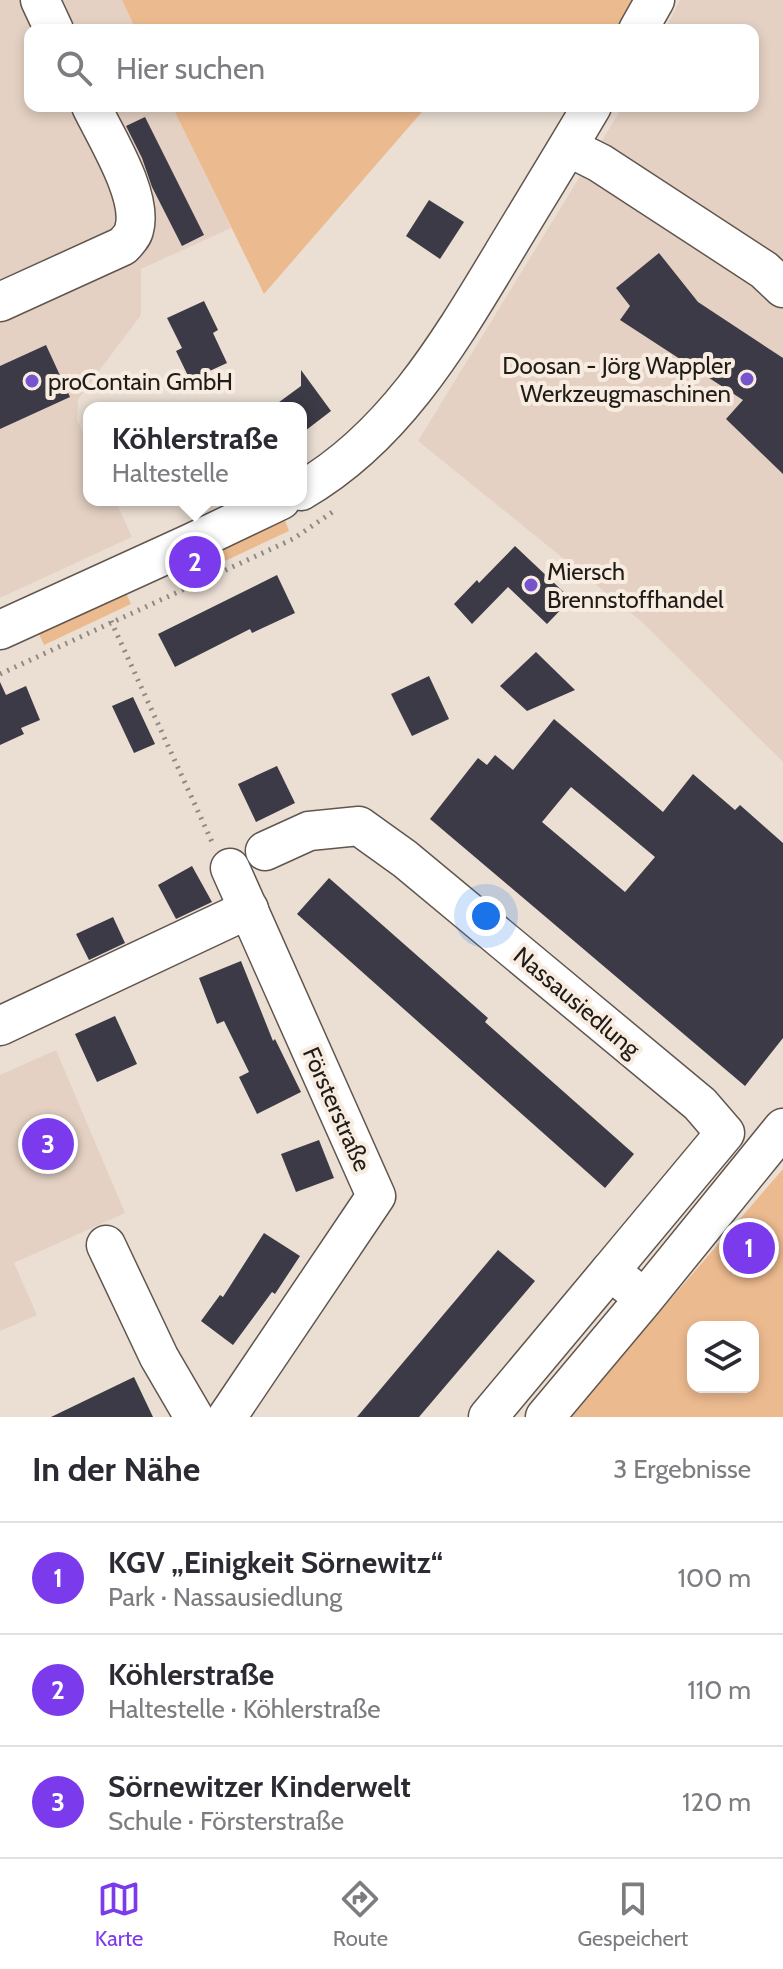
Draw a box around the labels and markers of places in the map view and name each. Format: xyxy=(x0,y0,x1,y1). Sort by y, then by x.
place label: Doosan - Jörg Wappler Werkzeugmaschinen xyxy=(502,351,731,408)
place label: proContain GmbH xyxy=(48,367,233,396)
marker: Doosan - Jörg Wappler Werkzeugmaschinen xyxy=(738,370,756,388)
marker: proContain GmbH xyxy=(23,372,41,390)
pin: 2 xyxy=(169,532,221,592)
place label: Miersch Brennstoffhandel xyxy=(547,557,724,614)
marker: Miersch Brennstoffhandel xyxy=(522,576,540,594)
pin: 3 xyxy=(22,1114,74,1174)
pin: 1 xyxy=(723,1218,775,1278)

